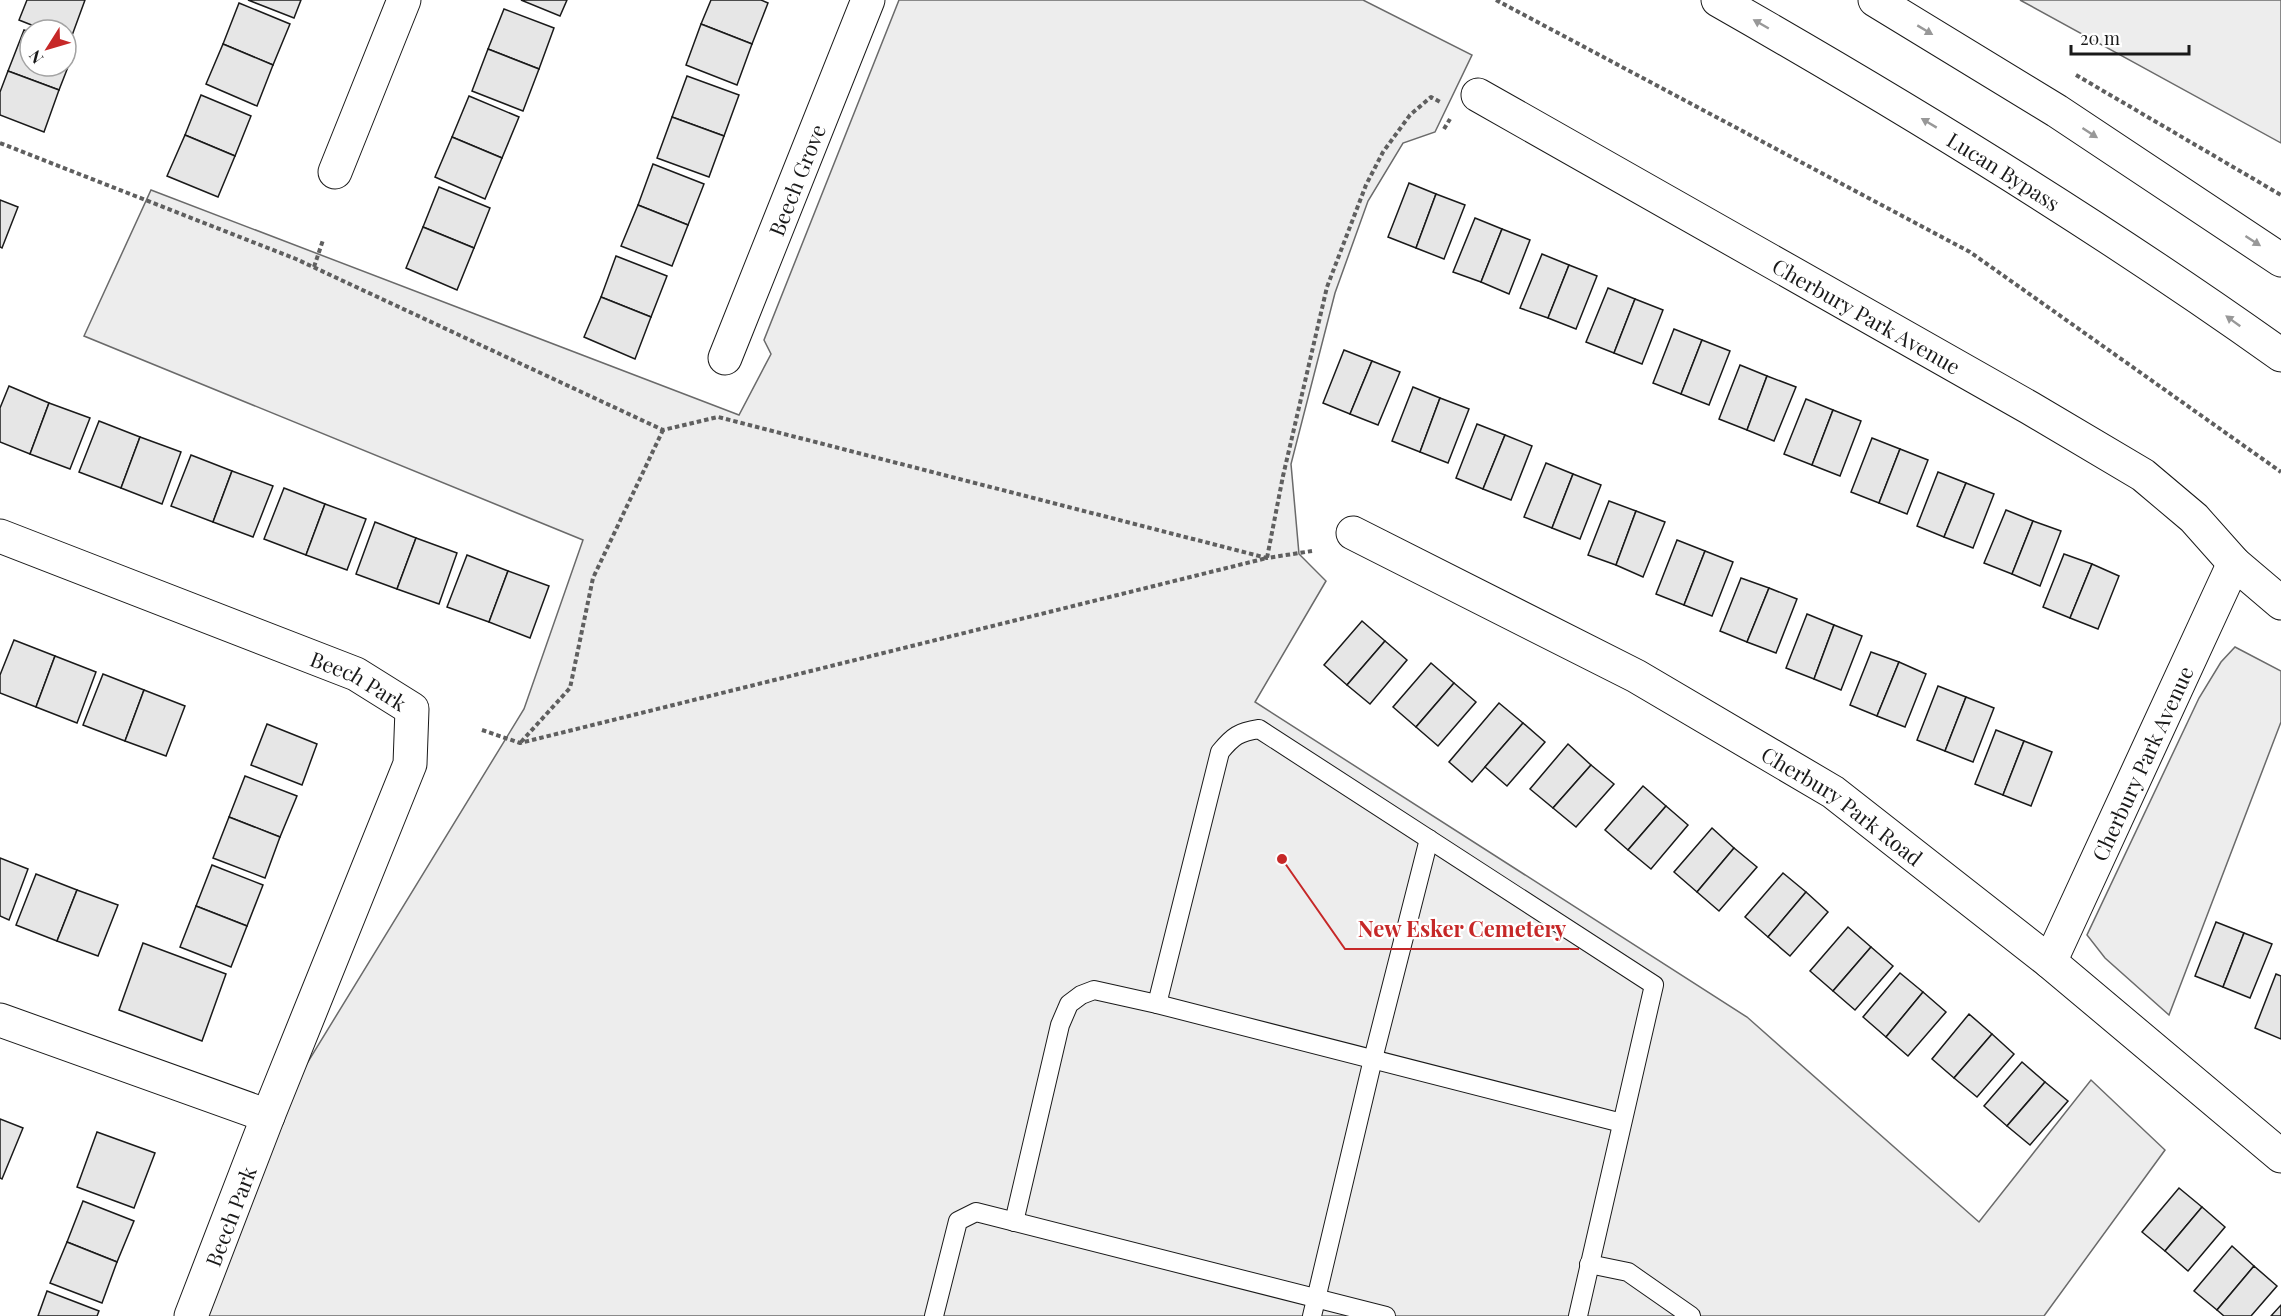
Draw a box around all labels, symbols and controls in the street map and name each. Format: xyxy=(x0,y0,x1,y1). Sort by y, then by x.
north arrow xyxy=(18,18,78,78)
scale bar xyxy=(2071,18,2190,56)
one-way arrow xyxy=(1753,19,1769,30)
one-way arrow xyxy=(1917,25,1933,36)
text: 20 m xyxy=(2080,26,2120,50)
text: N xyxy=(23,46,47,68)
one-way arrow xyxy=(1921,118,1937,129)
street label: Beech Grove xyxy=(761,120,831,240)
street label: Lucan Bypass xyxy=(1942,125,2066,216)
one-way arrow xyxy=(2082,127,2098,139)
one-way arrow xyxy=(2245,235,2261,246)
street label: Cherbury Park Avenue xyxy=(1768,251,1966,380)
one-way arrow xyxy=(2226,315,2242,327)
street label: Beech Park xyxy=(307,644,413,717)
street label: Cherbury Park Avenue xyxy=(2085,661,2199,865)
street label: Cherbury Park Road xyxy=(1757,739,1929,871)
callout: New Esker Cemetery xyxy=(1345,909,1579,949)
text: New Esker Cemetery xyxy=(1358,913,1567,943)
street label: Beech Park xyxy=(198,1161,262,1270)

